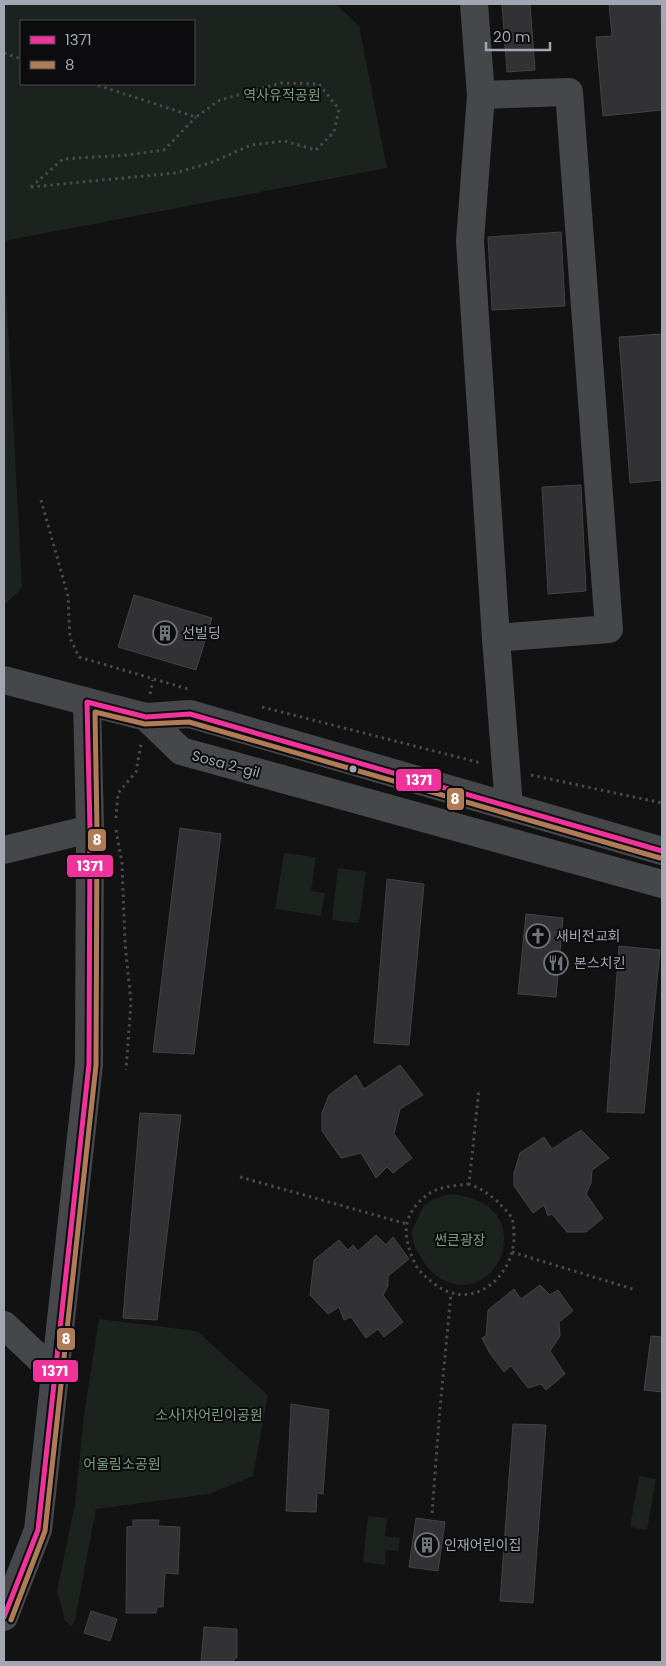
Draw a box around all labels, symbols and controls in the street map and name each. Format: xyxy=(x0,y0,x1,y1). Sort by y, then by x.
legend xyxy=(20,20,195,85)
scale bar xyxy=(486,20,550,52)
text: 20 m xyxy=(493,26,531,47)
text: 1371 xyxy=(65,29,92,50)
text: 8 xyxy=(65,54,74,75)
park label: 역사유적공원 xyxy=(243,85,321,105)
building icon: 선빌딩 xyxy=(152,620,178,646)
place label: 선빌딩 xyxy=(182,623,221,643)
street label: Sosa 2-gil xyxy=(190,745,262,783)
unlabelled marker xyxy=(348,764,358,774)
line badge: 1371 xyxy=(395,768,442,792)
text: 1371 xyxy=(406,770,432,790)
line badge: 8 xyxy=(446,787,465,811)
text: 8 xyxy=(450,789,460,809)
line badge: 8 xyxy=(87,828,107,852)
text: 8 xyxy=(92,830,102,850)
line badge: 1371 xyxy=(66,854,114,878)
text: 1371 xyxy=(77,856,103,876)
church icon: 새비전교회 xyxy=(525,923,551,949)
place label: 새비전교회 xyxy=(556,926,620,946)
restaurant icon: 본스치킨 xyxy=(543,950,569,976)
place label: 본스치킨 xyxy=(574,953,626,973)
park label: 썬큰광장 xyxy=(434,1230,486,1250)
line badge: 8 xyxy=(56,1327,76,1351)
text: 8 xyxy=(61,1329,71,1349)
line badge: 1371 xyxy=(32,1359,79,1383)
text: 1371 xyxy=(42,1361,68,1381)
park label: 소사1차어린이공원 xyxy=(155,1405,263,1425)
park label: 어울림소공원 xyxy=(83,1454,161,1474)
building icon: 인재어린이집 xyxy=(414,1532,440,1558)
place label: 인재어린이집 xyxy=(444,1535,521,1555)

